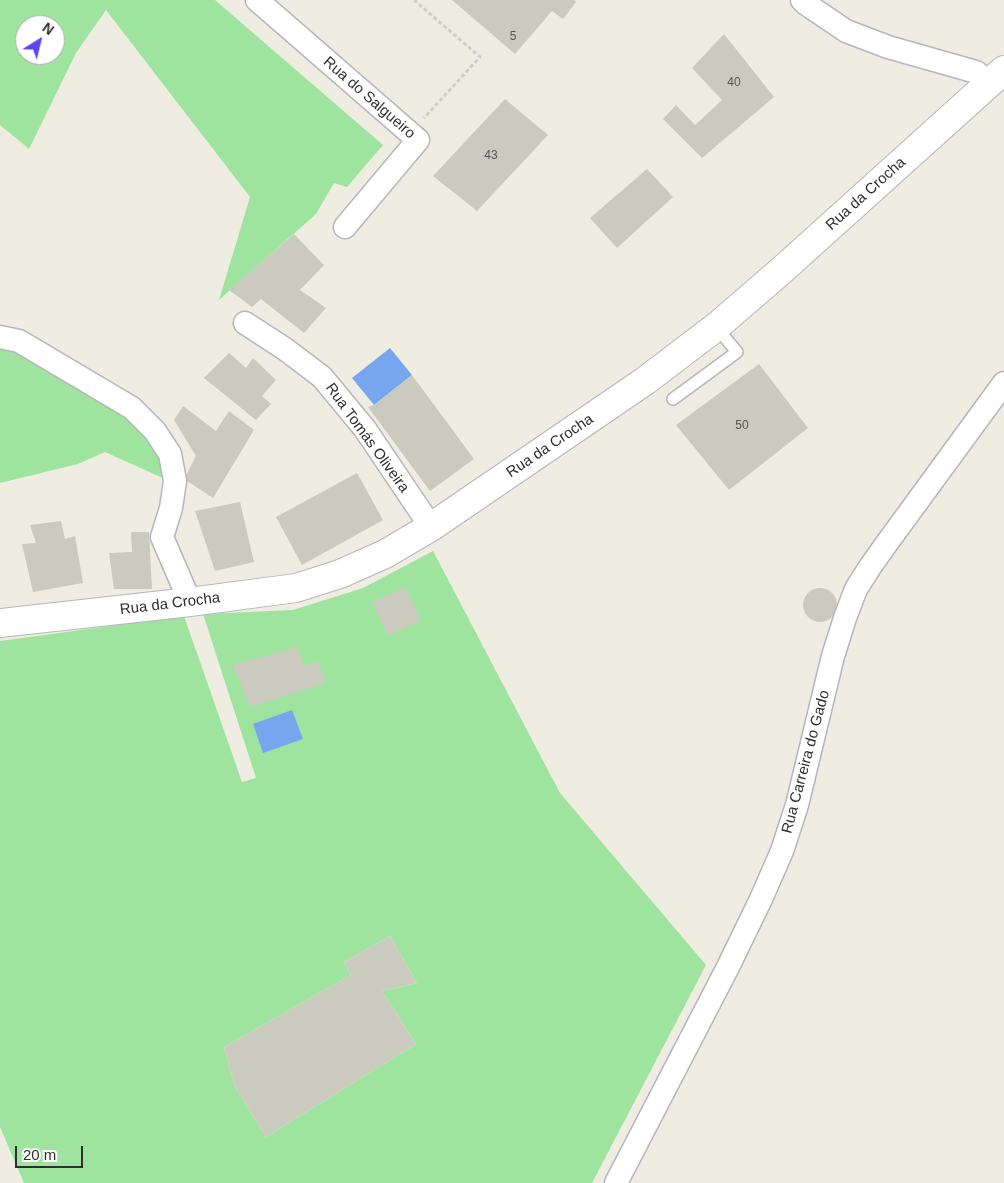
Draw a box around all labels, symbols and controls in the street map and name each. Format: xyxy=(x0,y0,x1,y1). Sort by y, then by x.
north arrow xyxy=(15,15,65,65)
text: N xyxy=(39,19,57,38)
house number: 5 xyxy=(510,30,516,44)
street label: Rua do Salgueiro xyxy=(319,53,419,143)
house number: 40 xyxy=(727,76,741,90)
house number: 43 xyxy=(484,149,498,163)
street label: Rua da Crocha xyxy=(822,154,910,234)
street label: Rua Tomás Oliveira xyxy=(321,380,413,496)
street label: Rua da Crocha xyxy=(503,410,597,482)
house number: 50 xyxy=(735,419,749,433)
street label: Rua da Crocha xyxy=(119,589,221,619)
street label: Rua Carreira do Gado xyxy=(778,688,834,836)
scale bar xyxy=(18,1136,85,1168)
text: 20 m xyxy=(23,1146,56,1163)

